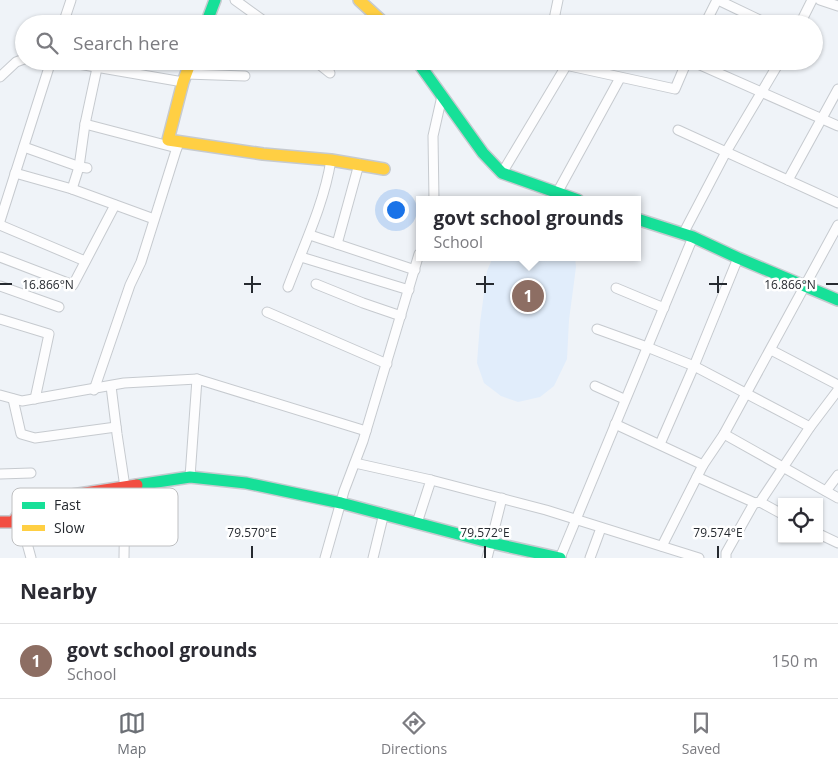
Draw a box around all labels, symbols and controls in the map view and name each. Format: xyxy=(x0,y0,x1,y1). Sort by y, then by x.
search box xyxy=(15,15,823,70)
icon: search xyxy=(33,29,61,57)
text: Search here xyxy=(73,30,179,56)
popup xyxy=(416,196,641,261)
your location xyxy=(383,197,409,223)
text: govt school grounds xyxy=(433,205,624,231)
text: School xyxy=(433,231,483,253)
text: 16.866°N xyxy=(22,276,74,293)
text: 16.866°N xyxy=(764,276,816,293)
pin: 1 xyxy=(512,277,544,315)
legend xyxy=(12,488,178,546)
text: Fast xyxy=(54,495,81,514)
map controls xyxy=(778,498,823,543)
button: locate xyxy=(778,498,823,543)
text: Slow xyxy=(54,518,85,537)
text: 79.570°E xyxy=(227,524,277,541)
text: 79.572°E xyxy=(460,524,510,541)
text: 79.574°E xyxy=(693,524,743,541)
text: Nearby xyxy=(20,577,97,605)
text: govt school grounds xyxy=(67,637,257,663)
text: 1 xyxy=(31,650,41,672)
text: 150 m xyxy=(772,650,818,672)
text: School xyxy=(67,663,117,685)
tab: Map xyxy=(117,709,146,758)
tab: Directions xyxy=(381,709,447,758)
tab: Saved xyxy=(682,709,721,758)

